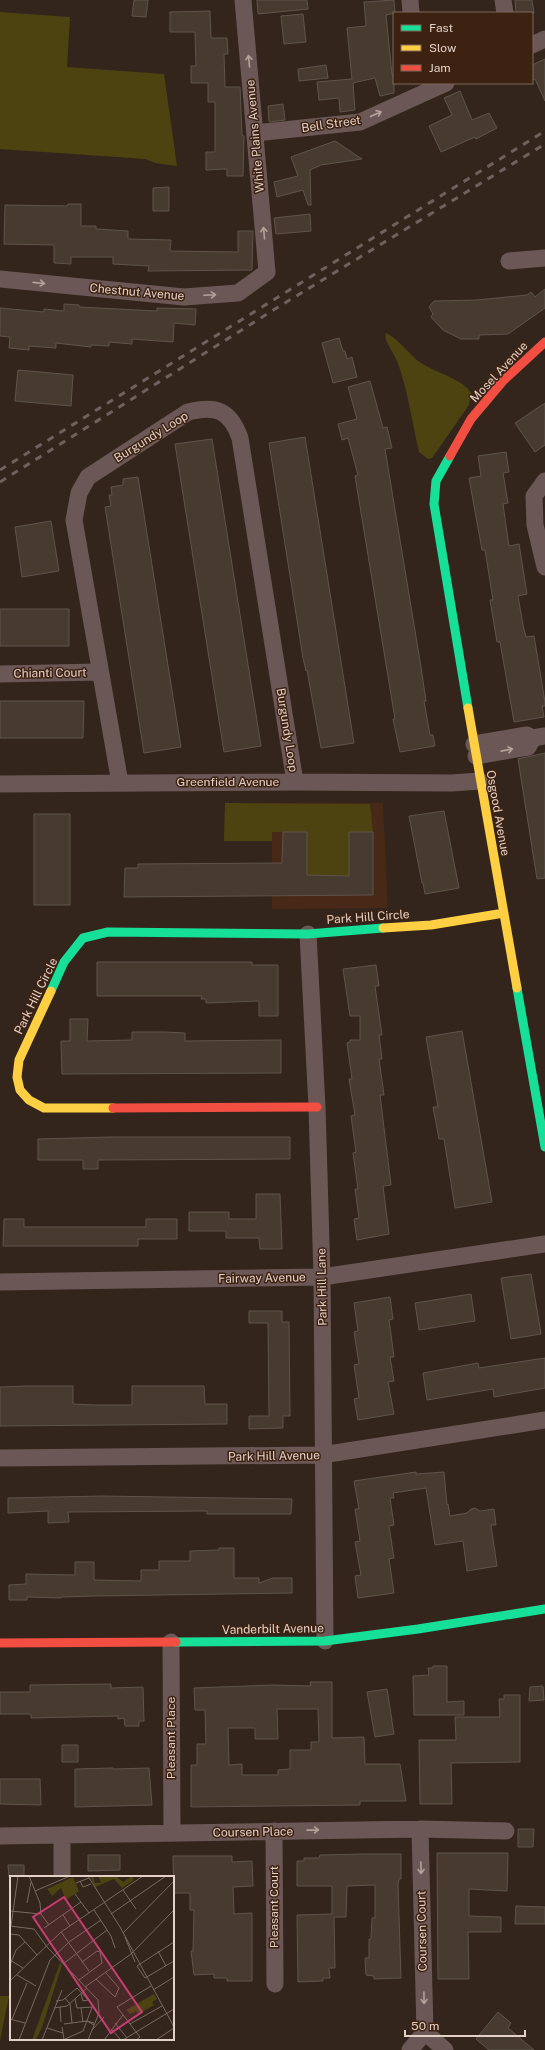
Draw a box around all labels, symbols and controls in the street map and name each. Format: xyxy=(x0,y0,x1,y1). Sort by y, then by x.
legend xyxy=(393,12,533,84)
text: Fast xyxy=(429,21,454,35)
text: Slow xyxy=(429,41,457,55)
one-way arrow xyxy=(245,55,252,68)
text: Jam xyxy=(429,61,451,75)
street label: White Plains Avenue xyxy=(243,79,267,193)
one-way arrow xyxy=(370,110,382,118)
street label: Bell Street xyxy=(300,113,362,135)
one-way arrow xyxy=(260,227,267,240)
one-way arrow xyxy=(32,279,45,286)
street label: Chestnut Avenue xyxy=(89,281,185,303)
one-way arrow xyxy=(203,291,216,299)
street label: Mosel Avenue xyxy=(467,339,531,405)
street label: Burgundy Loop xyxy=(111,409,191,465)
street label: Chianti Court xyxy=(13,665,87,681)
street label: Burgundy Loop xyxy=(273,687,301,773)
one-way arrow xyxy=(500,746,513,754)
street label: Osgood Avenue xyxy=(484,769,512,857)
street label: Greenfield Avenue xyxy=(177,775,280,789)
street label: Park Hill Circle xyxy=(326,907,410,927)
street label: Park Hill Circle xyxy=(11,955,61,1036)
street label: Park Hill Lane xyxy=(314,1248,330,1326)
street label: Fairway Avenue xyxy=(218,1270,306,1286)
street label: Park Hill Avenue xyxy=(228,1448,320,1464)
street label: Vanderbilt Avenue xyxy=(222,1621,324,1637)
street label: Pleasant Place xyxy=(164,1697,178,1779)
street label: Coursen Place xyxy=(213,1824,294,1840)
one-way arrow xyxy=(306,1826,319,1834)
one-way arrow xyxy=(417,1861,425,1874)
street label: Pleasant Court xyxy=(267,1865,281,1948)
inset map xyxy=(10,1876,174,2040)
street label: Coursen Court xyxy=(414,1890,430,1971)
one-way arrow xyxy=(420,1991,428,2004)
scale bar xyxy=(405,2012,525,2038)
text: 50 m xyxy=(411,2019,439,2033)

